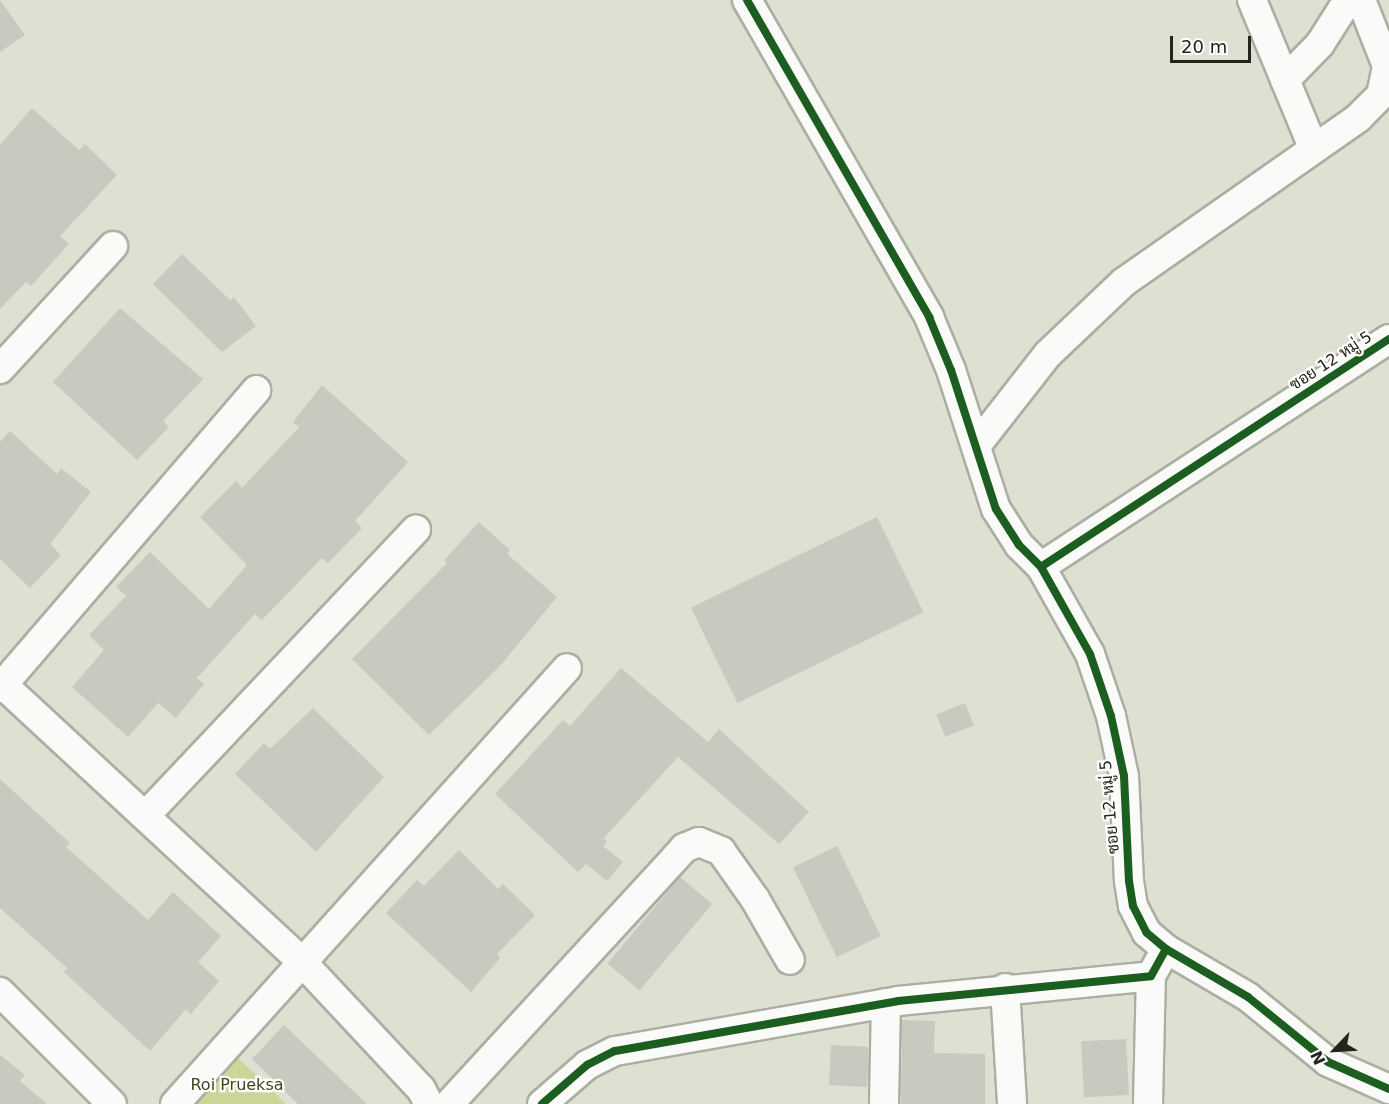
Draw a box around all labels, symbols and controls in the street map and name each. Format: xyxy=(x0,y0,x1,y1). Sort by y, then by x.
scale bar xyxy=(1173,24,1254,62)
text: 20 m xyxy=(1181,36,1227,57)
street label: ซอย 12 หมู่ 5 xyxy=(1286,327,1376,395)
street label: ซอย 12 หมู่ 5 xyxy=(1096,759,1124,855)
north arrow xyxy=(1305,1020,1365,1080)
text: N xyxy=(1307,1048,1330,1068)
park label: Roi Prueksa xyxy=(190,1075,284,1095)

